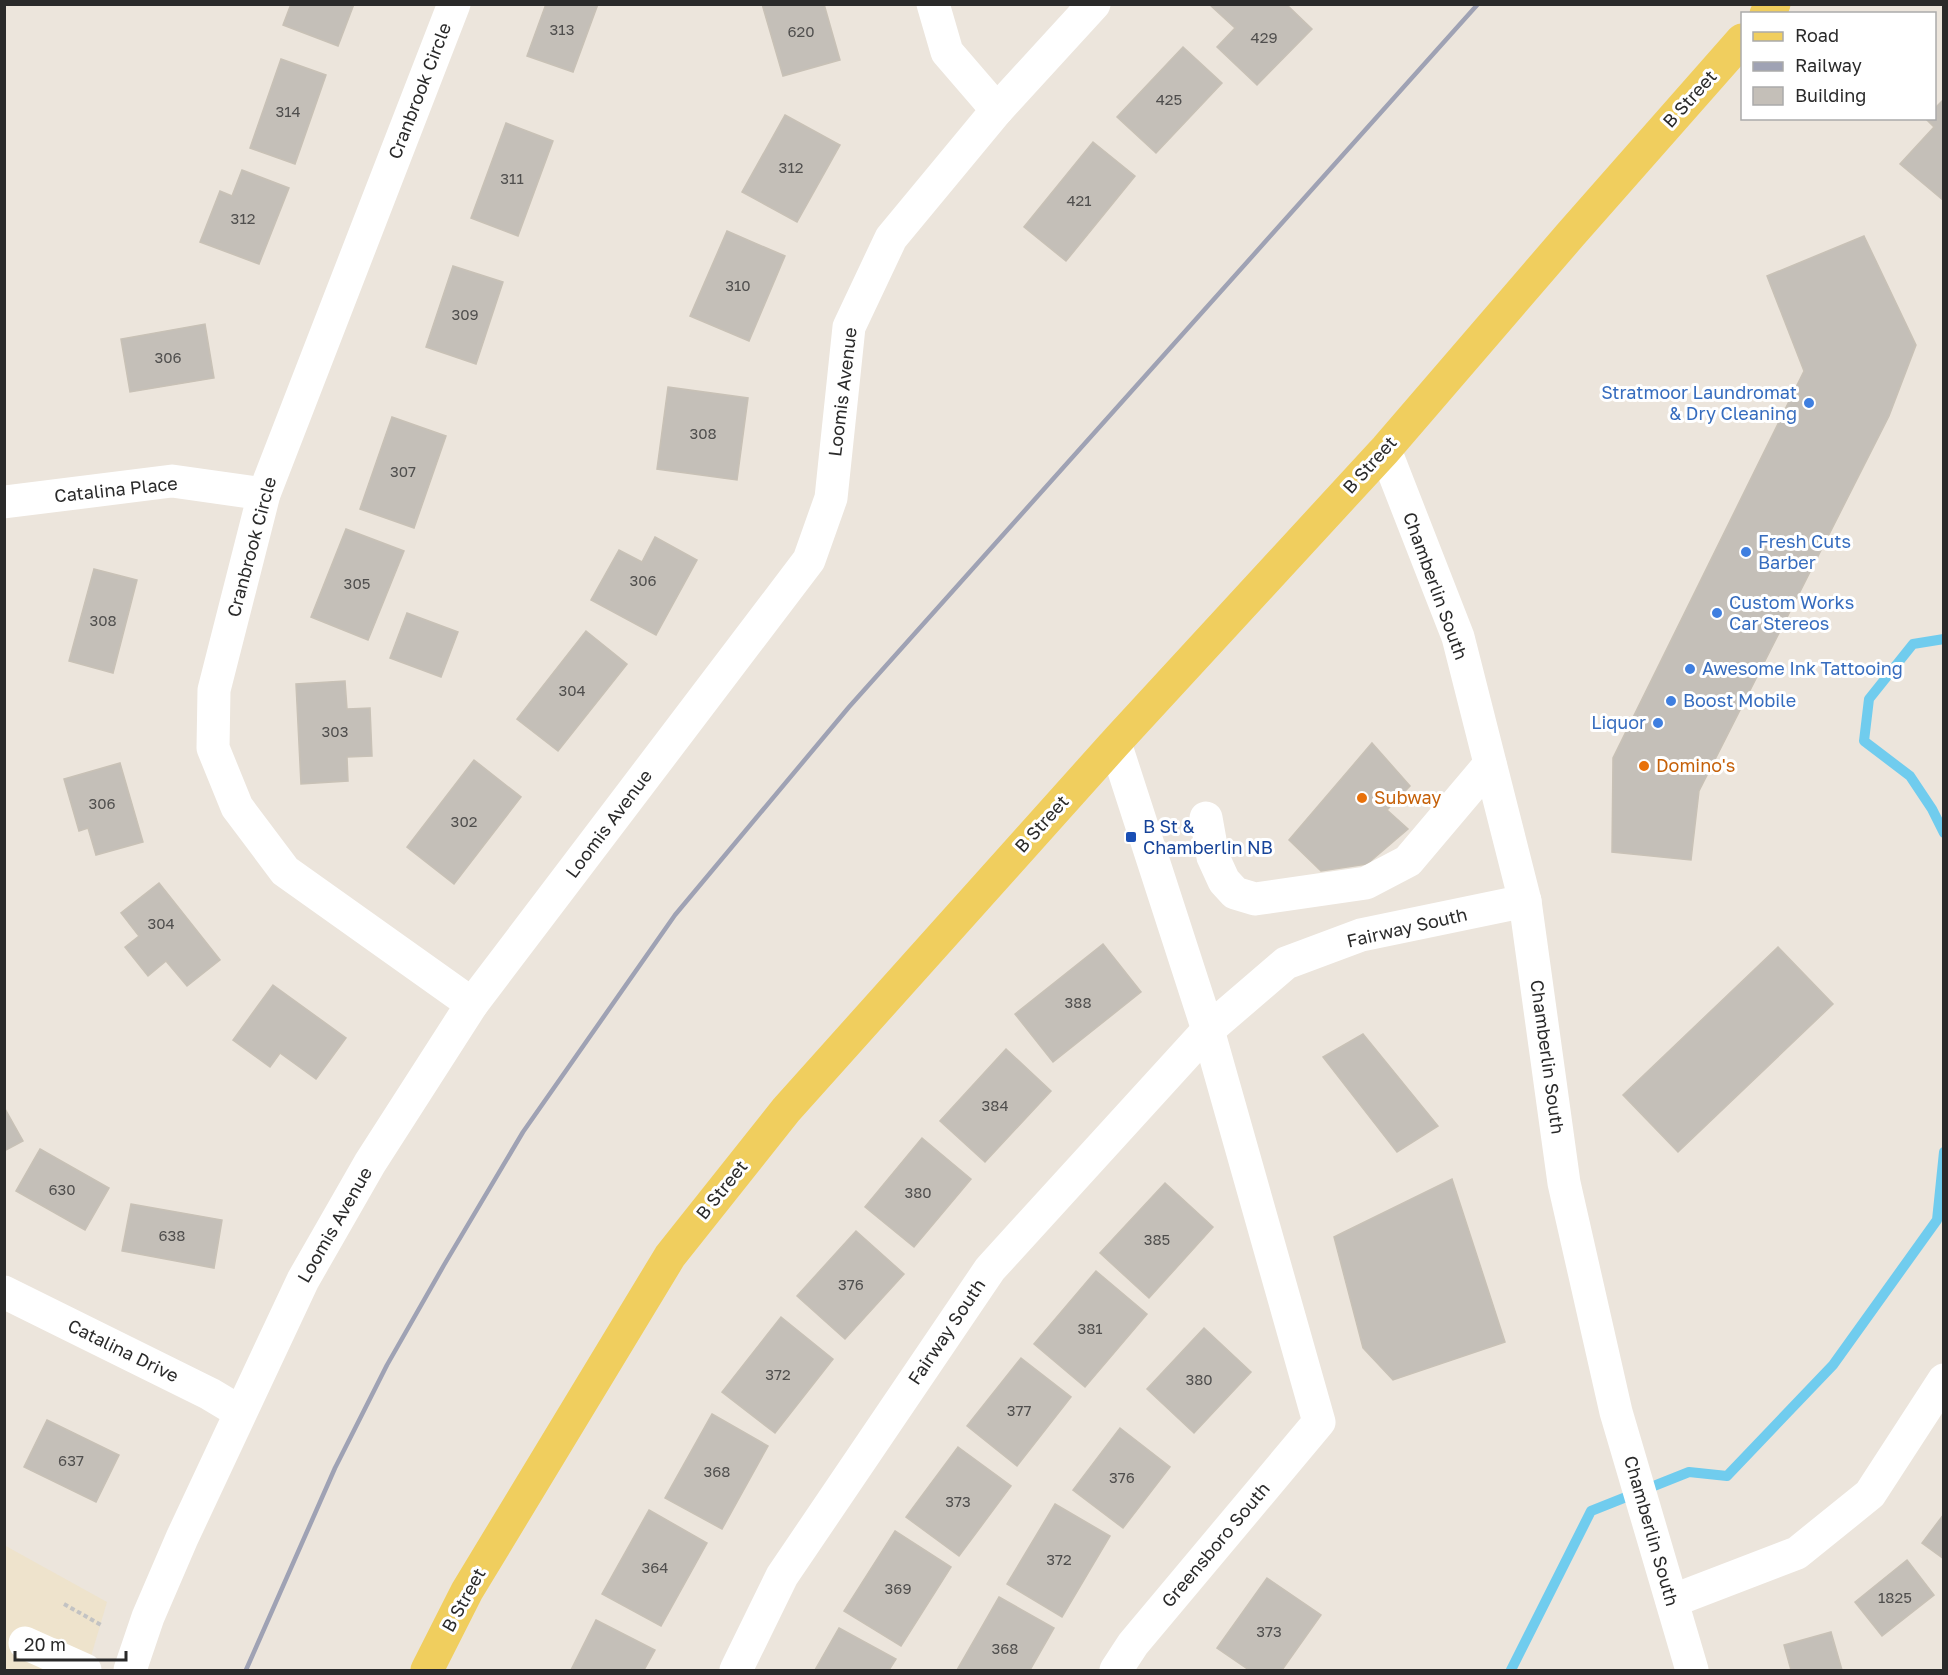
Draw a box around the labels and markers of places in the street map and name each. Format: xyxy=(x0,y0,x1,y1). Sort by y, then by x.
place label: Stratmoor Laundromat & Dry Cleaning xyxy=(1601,381,1797,424)
marker: Stratmoor Laundromat & Dry Cleaning xyxy=(1802,396,1816,410)
place label: Fresh Cuts Barber xyxy=(1758,530,1851,573)
marker: Fresh Cuts Barber xyxy=(1739,545,1753,559)
place label: Custom Works Car Stereos xyxy=(1729,591,1854,634)
marker: Custom Works Car Stereos xyxy=(1710,606,1724,620)
place label: Awesome Ink Tattooing xyxy=(1702,657,1903,679)
marker: Awesome Ink Tattooing xyxy=(1683,662,1697,676)
place label: Boost Mobile xyxy=(1683,689,1796,711)
marker: Boost Mobile xyxy=(1664,694,1678,708)
place label: Liquor xyxy=(1591,711,1646,733)
marker: Liquor xyxy=(1651,716,1665,730)
place label: Domino's xyxy=(1656,754,1735,776)
marker: Domino's xyxy=(1637,759,1651,773)
place label: Subway xyxy=(1374,786,1441,808)
marker: Subway xyxy=(1355,791,1369,805)
place label: B St & Chamberlin NB xyxy=(1143,815,1273,858)
marker: B St & Chamberlin NB xyxy=(1124,830,1138,844)

